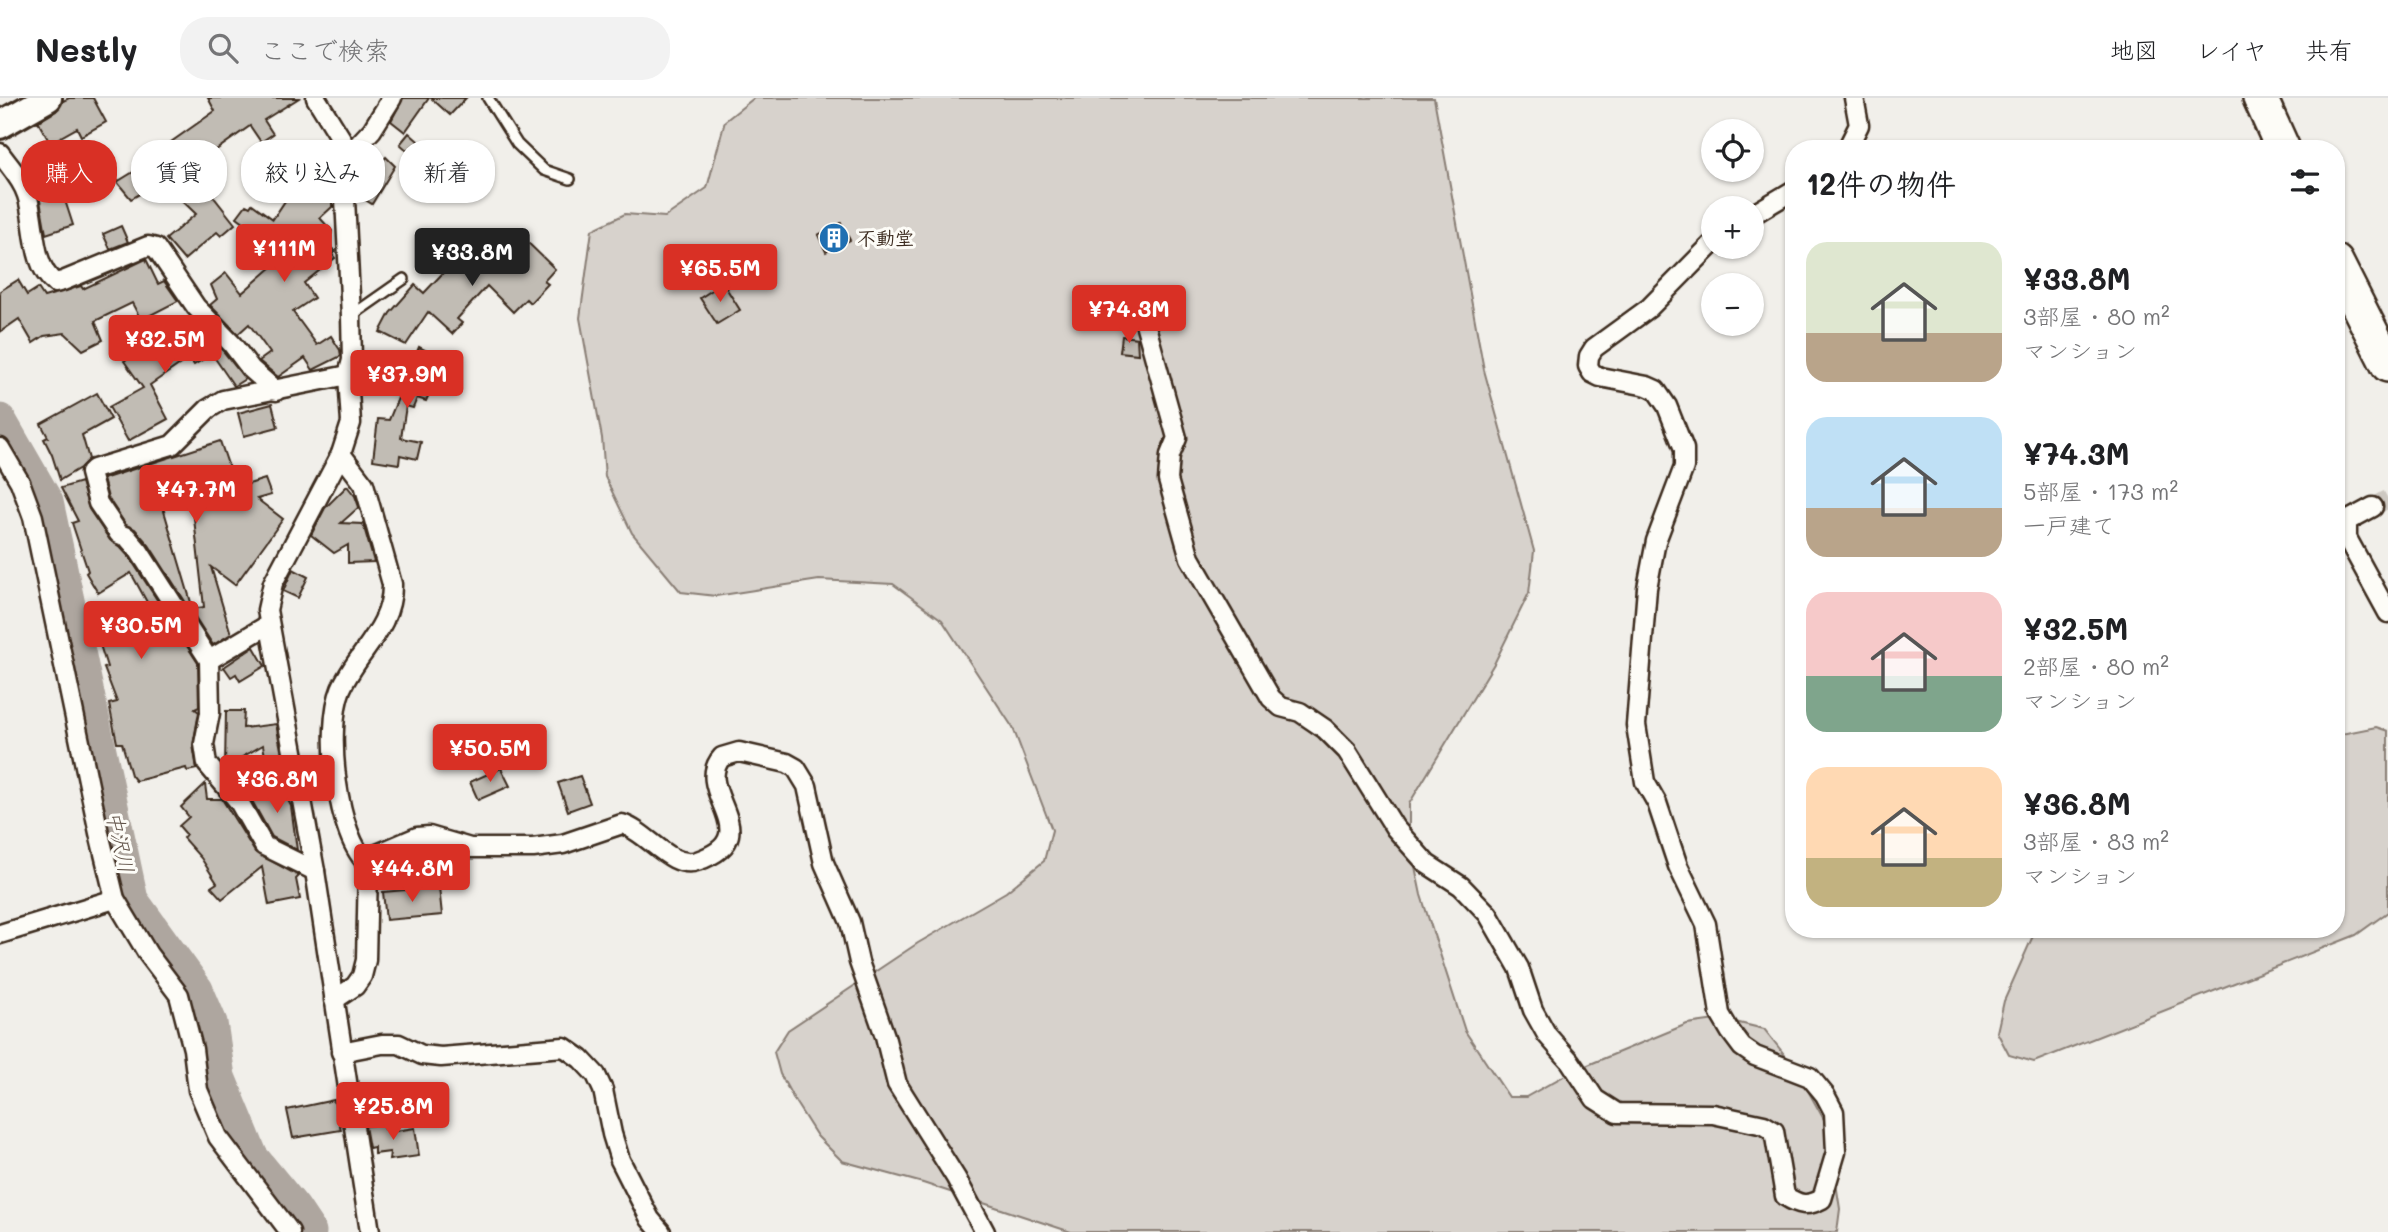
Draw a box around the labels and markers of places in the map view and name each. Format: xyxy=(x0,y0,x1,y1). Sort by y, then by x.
building icon: 不動堂 xyxy=(817,221,851,255)
pin: ¥111M xyxy=(235,225,333,284)
place label: 不動堂 xyxy=(857,225,914,250)
pin: ¥33.8M xyxy=(415,228,529,288)
pin: ¥65.5M xyxy=(663,244,777,304)
pin: ¥74.3M xyxy=(1072,286,1186,345)
pin: ¥32.5M xyxy=(108,316,222,375)
pin: ¥37.9M xyxy=(350,350,464,410)
pin: ¥47.7M xyxy=(139,466,253,525)
pin: ¥30.5M xyxy=(84,602,198,661)
pin: ¥50.5M xyxy=(433,724,547,784)
pin: ¥36.8M xyxy=(220,756,334,815)
pin: ¥44.8M xyxy=(355,844,469,904)
pin: ¥25.8M xyxy=(336,1082,450,1142)

